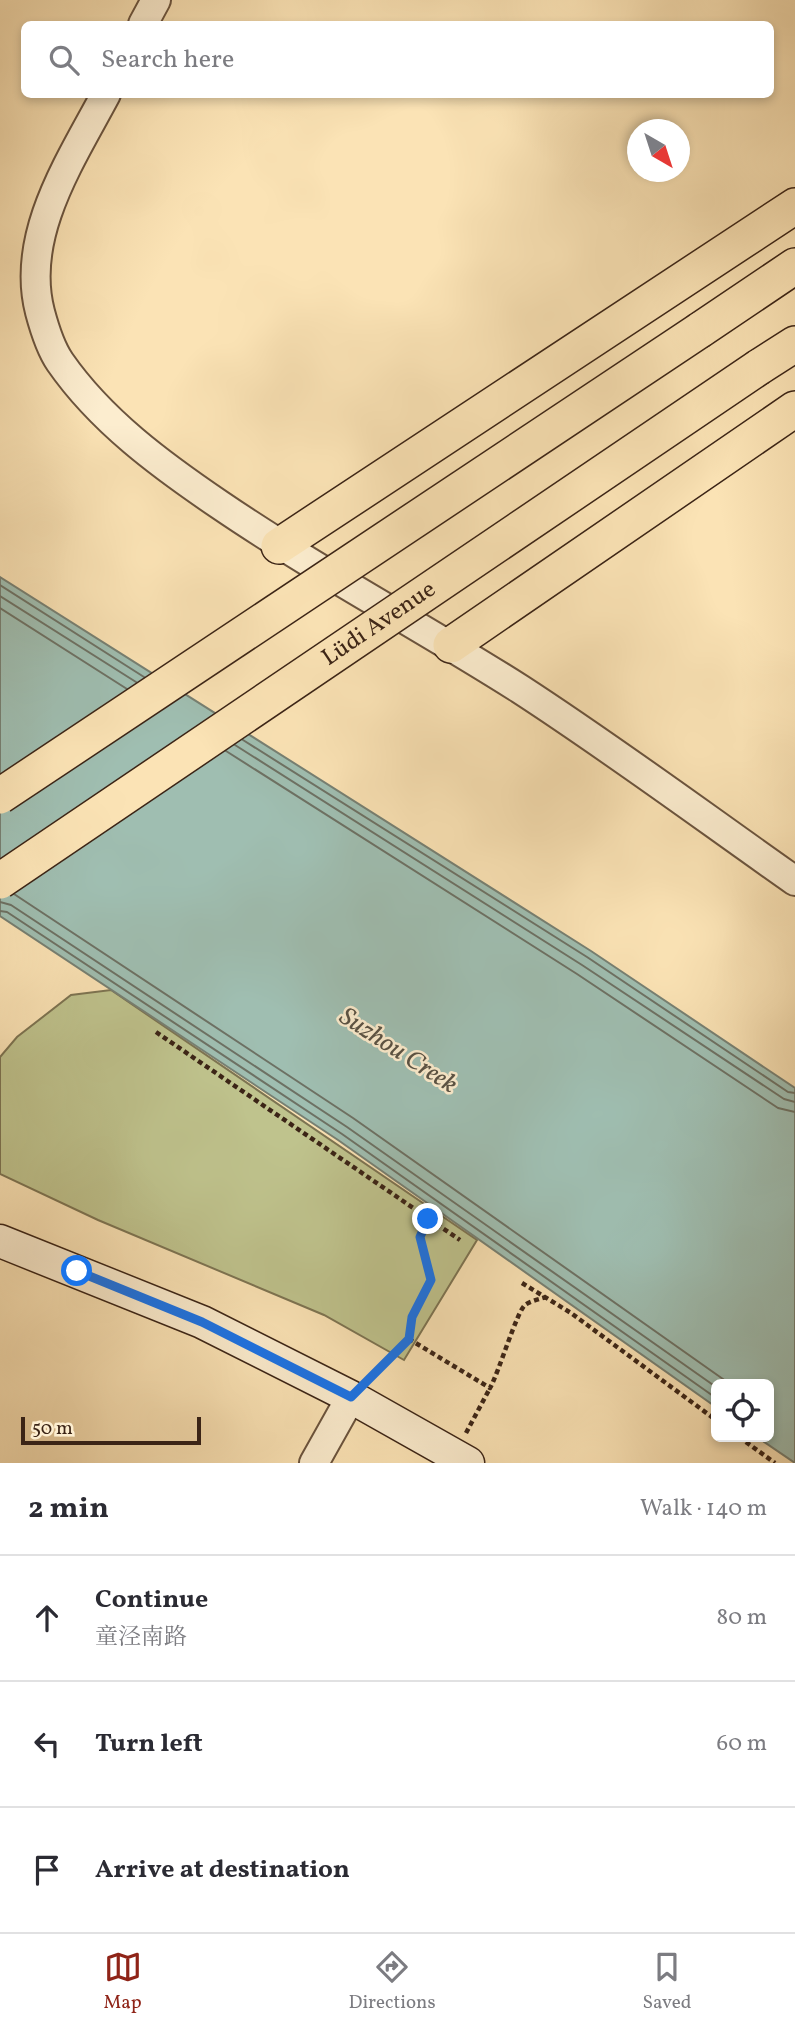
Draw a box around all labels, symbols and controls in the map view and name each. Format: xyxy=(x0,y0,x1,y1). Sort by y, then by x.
search box xyxy=(21,21,774,98)
icon: search xyxy=(45,41,83,79)
text: Search here xyxy=(101,42,234,78)
north arrow xyxy=(627,119,690,182)
street label: Lüdi Avenue xyxy=(315,573,443,675)
water label: Suzhou Creek xyxy=(332,999,464,1103)
route end xyxy=(412,1203,443,1234)
route start xyxy=(61,1255,92,1286)
map controls xyxy=(711,1379,774,1442)
button: locate xyxy=(711,1379,774,1442)
scale bar xyxy=(21,1414,201,1446)
text: 50 m xyxy=(32,1416,73,1442)
text: 2 min xyxy=(28,1488,109,1530)
text: Walk · 140 m xyxy=(640,1493,767,1525)
text: Continue xyxy=(95,1582,208,1618)
icon: ahead xyxy=(28,1599,66,1637)
text: 80 m xyxy=(717,1602,767,1634)
text: 童泾南路 xyxy=(95,1622,187,1654)
icon: left xyxy=(28,1725,66,1763)
text: Turn left xyxy=(95,1726,203,1762)
text: 60 m xyxy=(717,1728,767,1760)
icon: arrive xyxy=(28,1851,66,1889)
text: Arrive at destination xyxy=(95,1852,350,1888)
tab: Map xyxy=(103,1948,142,2016)
tab: Directions xyxy=(349,1948,436,2016)
tab: Saved xyxy=(643,1948,691,2016)

